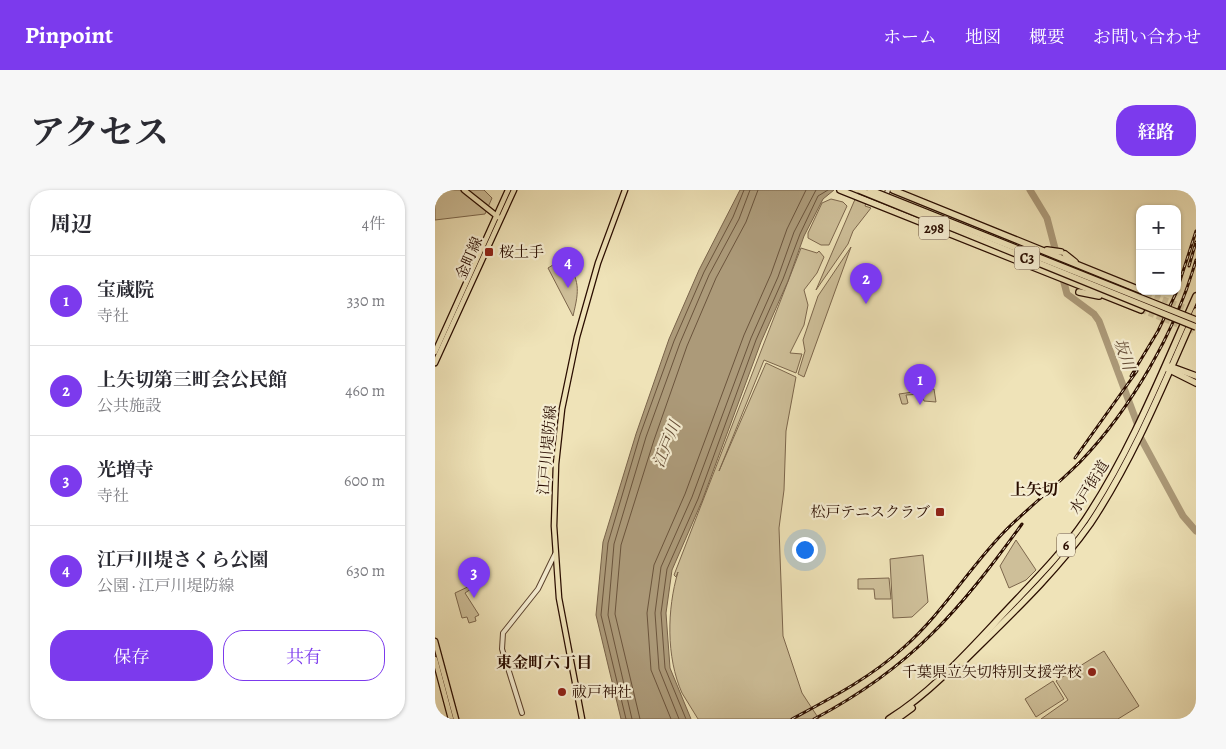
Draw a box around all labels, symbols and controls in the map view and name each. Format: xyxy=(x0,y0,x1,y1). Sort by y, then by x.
text: Pinpoint xyxy=(25,19,113,51)
text: ホーム xyxy=(883,25,937,49)
text: 地図 xyxy=(965,25,1001,49)
text: 概要 xyxy=(1029,25,1065,49)
text: お問い合わせ xyxy=(1093,25,1201,49)
button: 経路 xyxy=(1116,105,1196,156)
text: アクセス xyxy=(30,108,169,156)
map controls xyxy=(1136,205,1181,295)
button: + xyxy=(1136,205,1181,250)
text: 周辺 xyxy=(50,210,92,238)
text: 4件 xyxy=(362,213,385,235)
road number: 298 xyxy=(919,216,949,239)
street label: 金町線 xyxy=(451,233,487,283)
place label: 桜土手 xyxy=(499,242,544,262)
marker: 桜土手 xyxy=(483,246,495,258)
road number: C3 xyxy=(1015,246,1039,270)
pin: 4 xyxy=(552,247,584,288)
button: − xyxy=(1136,250,1181,295)
pin: 2 xyxy=(850,263,882,304)
text: 宝蔵院 xyxy=(97,277,154,303)
text: 1 xyxy=(63,290,69,312)
text: 330 m xyxy=(347,290,385,312)
text: 寺社 xyxy=(97,305,129,327)
water label: 坂川 xyxy=(1108,336,1140,375)
pin: 1 xyxy=(904,364,936,405)
text: 上矢切第三町会公民館 xyxy=(97,367,287,393)
text: 2 xyxy=(62,380,70,402)
text: 460 m xyxy=(345,380,385,402)
text: 公共施設 xyxy=(97,395,161,417)
street label: 江戸川堤防線 xyxy=(533,404,561,496)
water label: 江戸川 xyxy=(648,416,687,471)
street label: 水戸街道 xyxy=(1065,456,1113,518)
text: 光増寺 xyxy=(97,457,154,483)
text: 3 xyxy=(63,470,69,492)
text: 600 m xyxy=(344,470,385,492)
district label: 上矢切 xyxy=(1010,479,1058,501)
text: 寺社 xyxy=(97,485,129,507)
place label: 松戸テニスクラブ xyxy=(811,502,930,522)
marker: 松戸テニスクラブ xyxy=(934,506,946,518)
road number: 6 xyxy=(1057,534,1075,556)
your location xyxy=(792,537,818,563)
text: 江戸川堤さくら公園 xyxy=(97,547,268,573)
pin: 3 xyxy=(458,557,490,598)
text: 4 xyxy=(62,560,70,582)
text: 630 m xyxy=(346,560,385,582)
text: 公園 · 江戸川堤防線 xyxy=(97,575,235,597)
button: 保存 xyxy=(50,630,213,681)
button: 共有 xyxy=(223,630,385,681)
district label: 東金町六丁目 xyxy=(496,652,592,674)
place label: 千葉県立矢切特別支援学校 xyxy=(902,662,1082,682)
marker: 千葉県立矢切特別支援学校 xyxy=(1086,666,1098,678)
place label: 祓戸神社 xyxy=(572,682,632,702)
marker: 祓戸神社 xyxy=(556,686,568,698)

